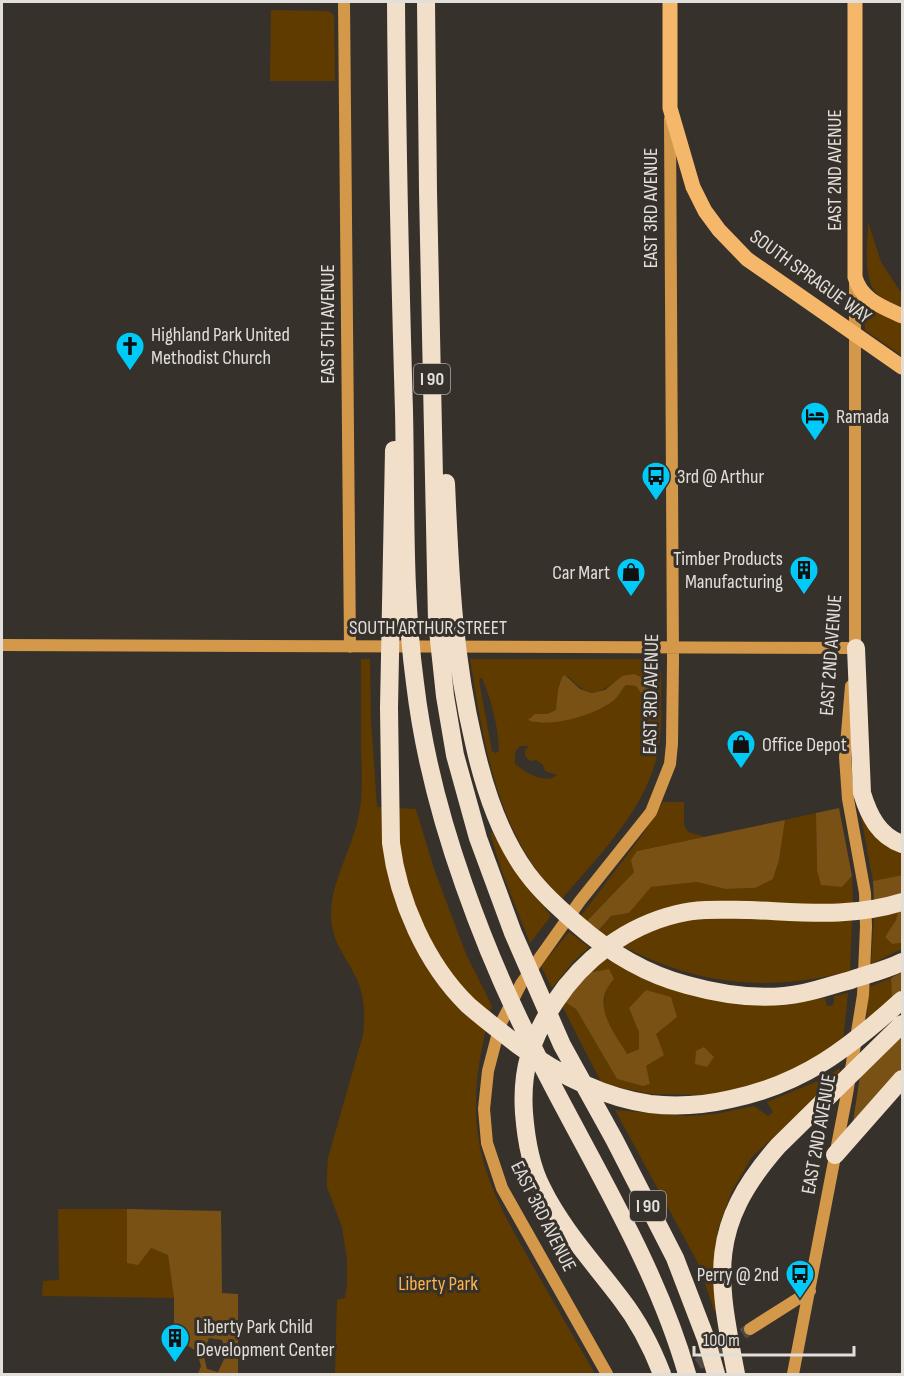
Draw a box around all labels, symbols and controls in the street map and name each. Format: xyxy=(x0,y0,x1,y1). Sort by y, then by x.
street label: EAST 2ND AVENUE xyxy=(823,109,847,231)
street label: EAST 3RD AVENUE xyxy=(639,148,663,268)
street label: SOUTH SPRAGUE WAY xyxy=(745,225,876,329)
street label: EAST 5TH AVENUE xyxy=(316,264,340,384)
place label: Highland Park United Methodist Church xyxy=(151,323,290,370)
church icon: Highland Park United Methodist Church xyxy=(114,330,146,372)
road number: I 90 xyxy=(414,364,450,394)
hotel icon: Ramada xyxy=(799,400,831,442)
place label: Ramada xyxy=(836,405,889,429)
bus stop icon: 3rd @ Arthur xyxy=(640,460,672,502)
place label: 3rd @ Arthur xyxy=(677,465,764,489)
place label: Timber Products Manufacturing xyxy=(673,547,783,594)
building icon: Timber Products Manufacturing xyxy=(788,554,820,596)
shop icon: Car Mart xyxy=(615,556,647,598)
place label: Car Mart xyxy=(552,561,610,585)
street label: EAST 2ND AVENUE xyxy=(815,594,847,716)
street label: SOUTH ARTHUR STREET xyxy=(349,616,507,640)
street label: EAST 3RD AVENUE xyxy=(638,634,664,754)
shop icon: Office Depot xyxy=(725,728,757,770)
place label: Office Depot xyxy=(762,733,847,757)
street label: EAST 2ND AVENUE xyxy=(797,1072,841,1196)
street label: EAST 3RD AVENUE xyxy=(505,1157,581,1276)
road number: I 90 xyxy=(630,1191,666,1221)
bus stop icon: Perry @ 2nd xyxy=(784,1258,816,1300)
place label: Perry @ 2nd xyxy=(697,1263,779,1287)
park label: Liberty Park xyxy=(398,1272,478,1296)
place label: Liberty Park Child Development Center xyxy=(196,1315,335,1362)
scale bar xyxy=(694,1319,854,1357)
building icon: Liberty Park Child Development Center xyxy=(159,1322,191,1364)
text: 100 m xyxy=(703,1330,740,1351)

